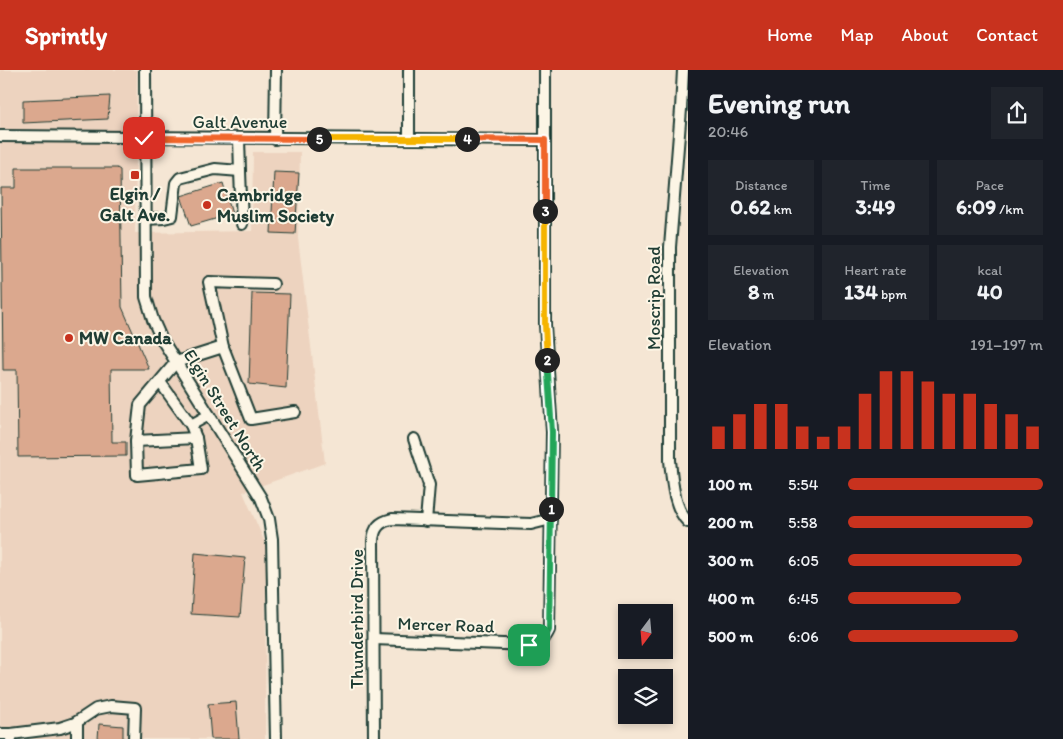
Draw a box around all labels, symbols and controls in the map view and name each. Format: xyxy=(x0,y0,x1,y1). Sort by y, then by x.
text: Sprintly xyxy=(25,21,107,50)
text: Home xyxy=(767,24,813,46)
text: Map xyxy=(841,24,874,46)
text: About xyxy=(902,24,948,46)
text: Contact xyxy=(976,24,1038,46)
text: Evening run xyxy=(708,86,850,120)
button: share xyxy=(991,87,1043,139)
street label: Galt Avenue xyxy=(193,111,287,133)
pin xyxy=(123,117,165,159)
text: 20:46 xyxy=(708,122,748,141)
icon: check xyxy=(130,124,158,152)
pin: 5 xyxy=(306,126,332,152)
pin: 4 xyxy=(454,126,480,152)
text: 5 xyxy=(316,131,323,148)
text: 4 xyxy=(463,131,472,148)
marker: Elgin / Galt Ave. xyxy=(129,169,141,181)
text: Distance xyxy=(735,177,787,194)
text: Time xyxy=(861,177,890,194)
text: Pace xyxy=(976,177,1004,194)
place label: Elgin / Galt Ave. xyxy=(100,183,170,226)
place label: Cambridge Muslim Society xyxy=(217,184,335,227)
text: 0.62 xyxy=(730,194,770,219)
text: 3:49 xyxy=(855,194,896,219)
text: 6:09 xyxy=(956,194,996,219)
pin: 3 xyxy=(532,198,558,224)
marker: Cambridge Muslim Society xyxy=(201,199,213,211)
text: km xyxy=(770,201,792,218)
text: /km xyxy=(996,201,1024,218)
text: 3 xyxy=(542,203,549,220)
street label: Moscrip Road xyxy=(643,246,665,350)
text: Elevation xyxy=(733,262,789,279)
text: Heart rate xyxy=(845,262,906,279)
text: kcal xyxy=(977,262,1002,279)
text: 8 xyxy=(748,279,759,304)
text: 134 xyxy=(844,279,878,304)
text: 40 xyxy=(977,279,1003,304)
text: m xyxy=(759,286,774,303)
text: bpm xyxy=(878,286,907,303)
place label: MW Canada xyxy=(79,327,172,349)
marker: MW Canada xyxy=(63,332,75,344)
text: Elevation xyxy=(708,335,772,354)
text: 191–197 m xyxy=(970,335,1043,354)
street label: Elgin Street North xyxy=(179,345,272,475)
pin: 2 xyxy=(534,348,560,372)
text: 2 xyxy=(544,352,551,369)
text: 100 m xyxy=(708,475,752,494)
text: 5:54 xyxy=(788,475,818,494)
pin: 1 xyxy=(538,496,564,522)
text: 1 xyxy=(548,501,555,518)
text: 200 m xyxy=(708,513,753,532)
text: 5:58 xyxy=(788,513,818,532)
street label: Thunderbird Drive xyxy=(346,549,368,689)
text: 300 m xyxy=(708,551,754,570)
text: 6:05 xyxy=(788,551,819,570)
text: 400 m xyxy=(708,589,754,608)
text: 6:45 xyxy=(788,589,818,608)
north arrow xyxy=(618,604,672,659)
map controls xyxy=(618,604,673,724)
street label: Mercer Road xyxy=(397,612,495,638)
pin xyxy=(508,624,550,666)
text: 500 m xyxy=(708,627,753,646)
text: 6:06 xyxy=(788,627,819,646)
icon: arrive xyxy=(515,631,543,659)
button: layers xyxy=(618,669,673,724)

